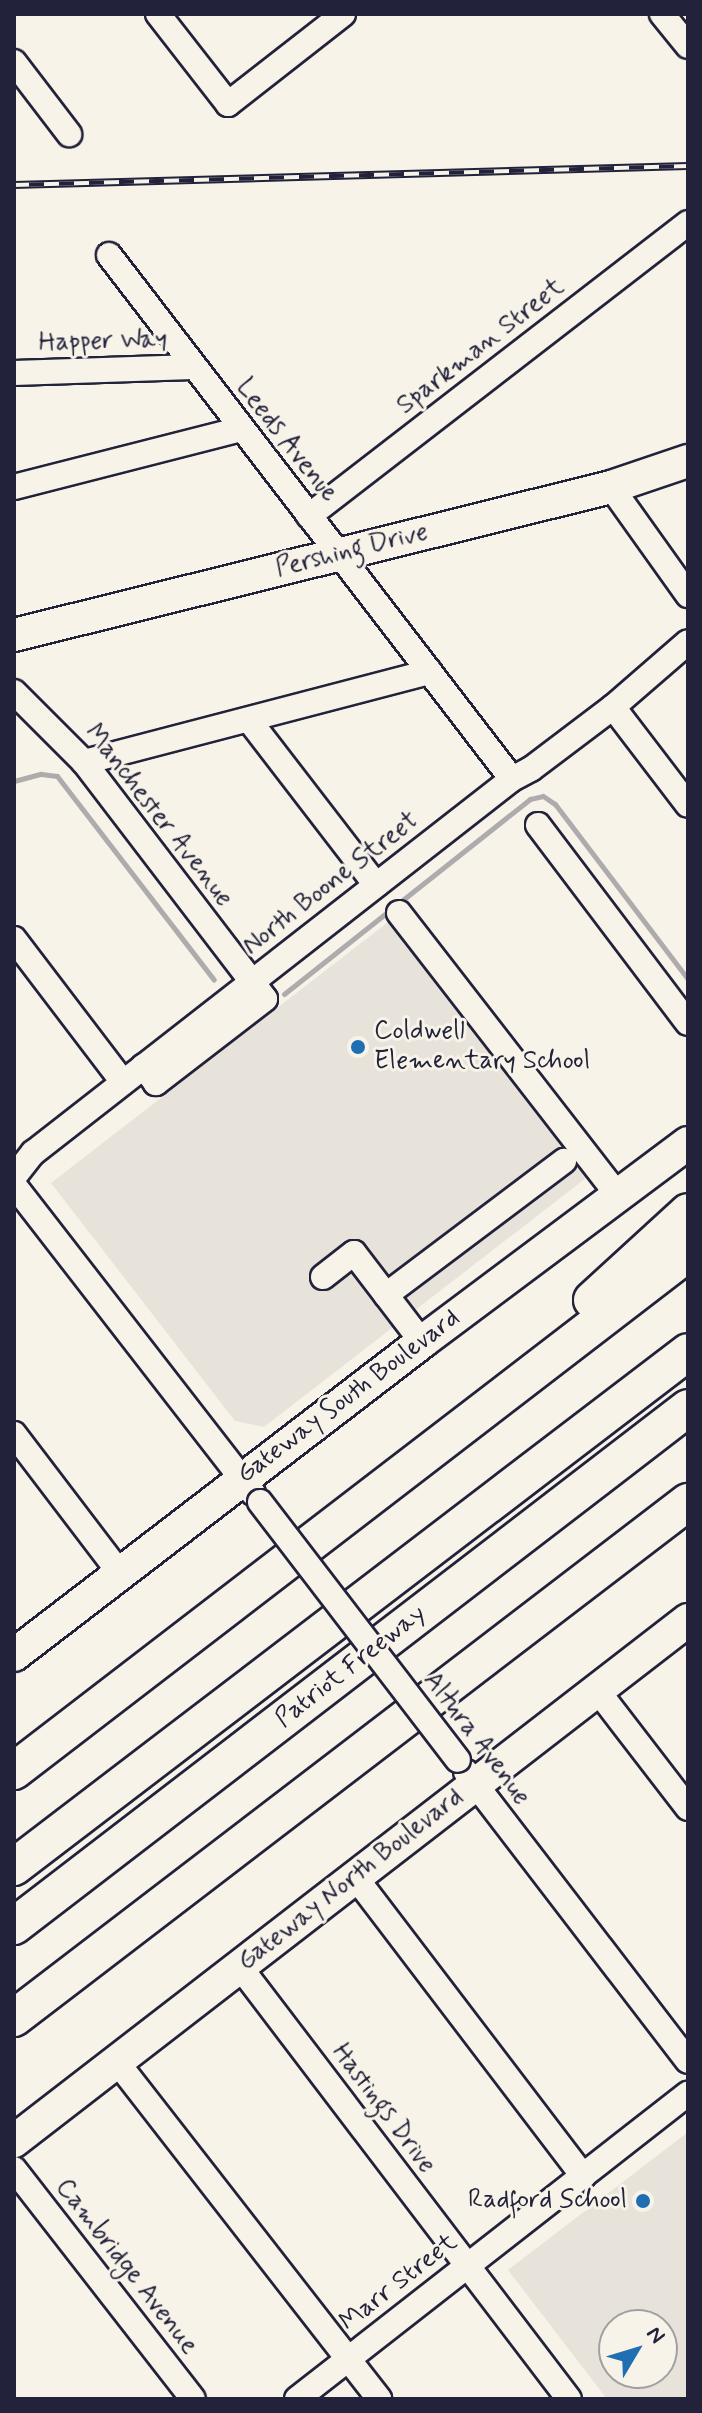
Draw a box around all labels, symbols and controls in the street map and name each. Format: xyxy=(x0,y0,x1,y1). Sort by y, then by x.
street label: Sparkman Street xyxy=(391,272,571,422)
street label: Happer Way xyxy=(37,324,169,360)
street label: Leeds Avenue xyxy=(227,371,345,511)
street label: Pershing Drive xyxy=(274,517,430,585)
street label: Manchester Avenue xyxy=(78,720,238,912)
street label: North Boone Street xyxy=(237,806,425,962)
place label: Coldwell Elementary School xyxy=(374,1016,590,1078)
marker: Coldwell Elementary School xyxy=(349,1038,367,1056)
street label: Gateway South Boulevard xyxy=(231,1303,467,1491)
street label: Patriot Freeway xyxy=(270,1599,432,1735)
street label: Altura Avenue xyxy=(415,1665,537,1813)
street label: Gateway North Boulevard xyxy=(233,1783,469,1977)
street label: Hastings Drive xyxy=(324,2038,442,2180)
street label: Cambridge Avenue xyxy=(48,2173,204,2361)
place label: Radford School xyxy=(468,2185,627,2217)
marker: Radford School xyxy=(634,2192,652,2210)
street label: Marr Street xyxy=(334,2227,464,2339)
north arrow xyxy=(598,2309,678,2389)
text: N xyxy=(640,2321,671,2350)

